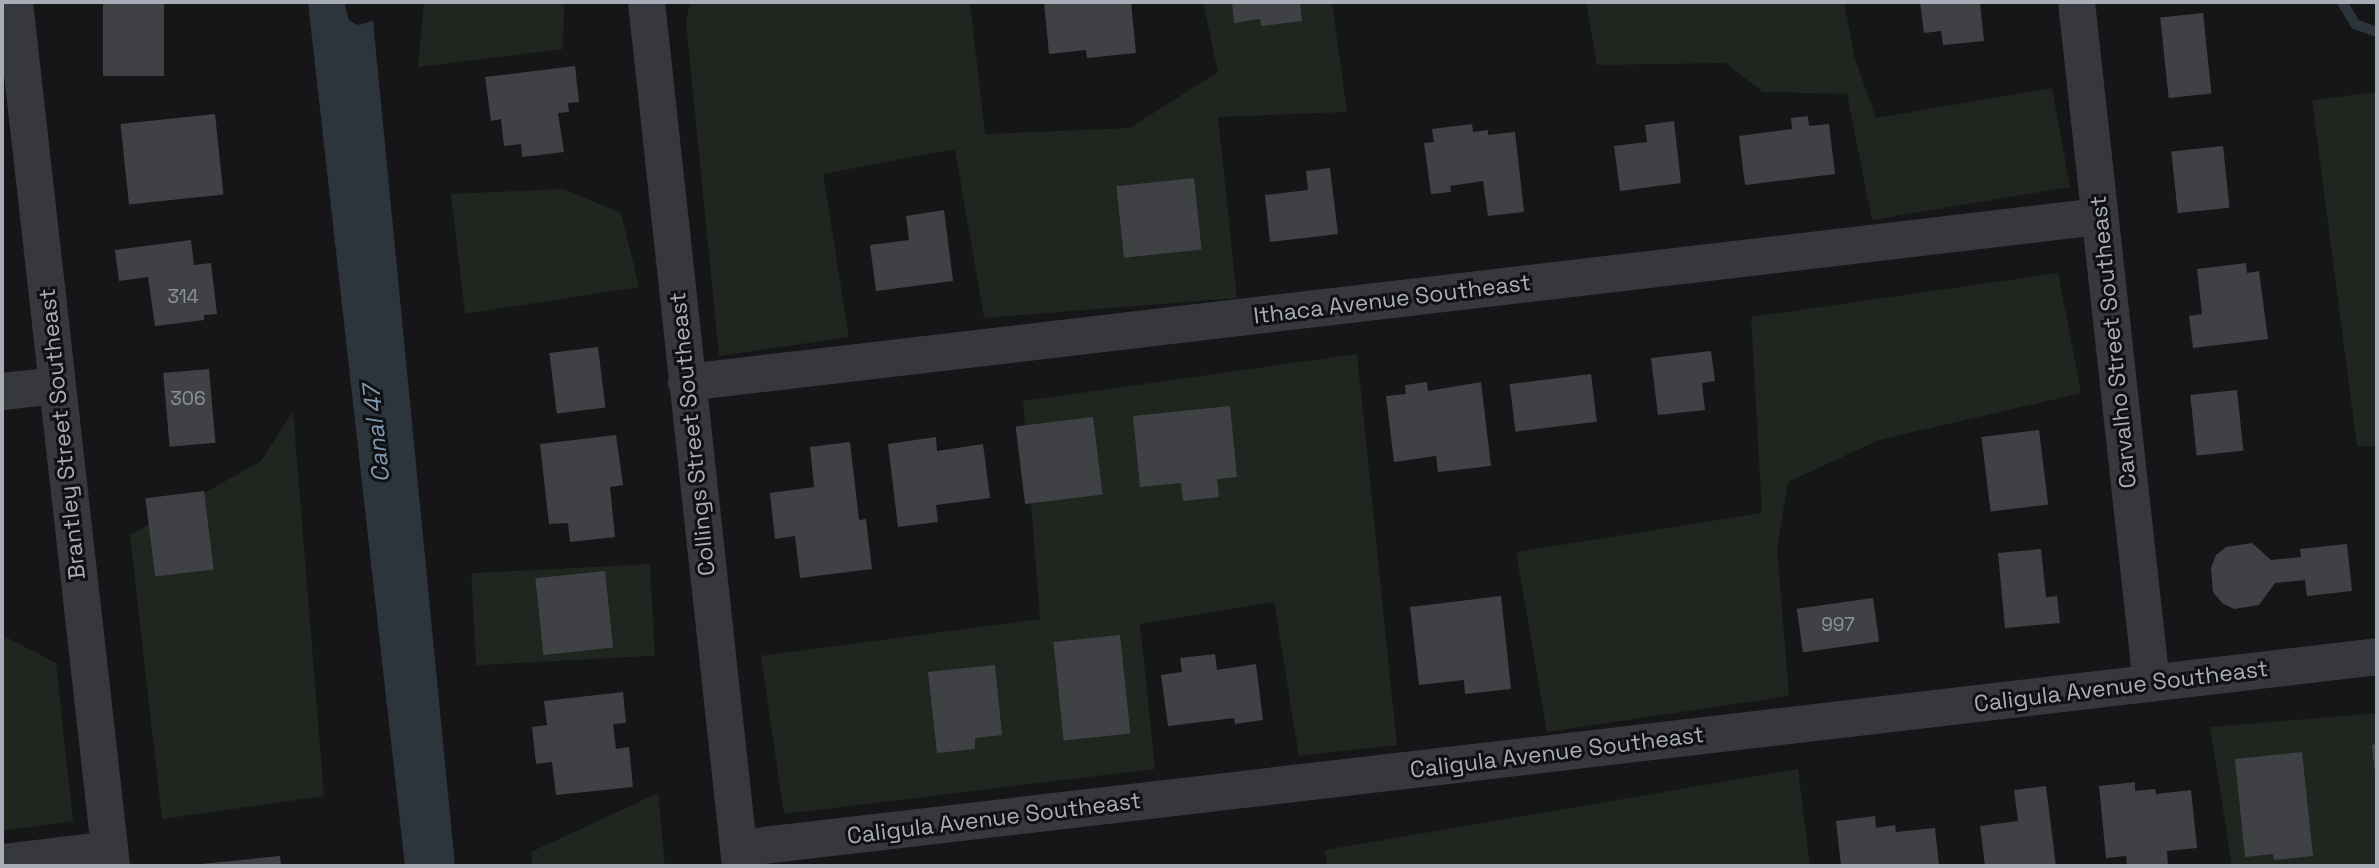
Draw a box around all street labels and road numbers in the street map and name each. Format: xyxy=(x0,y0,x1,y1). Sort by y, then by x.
street label: Carvalho Street Southeast xyxy=(2084,194,2142,490)
street label: Ithaca Avenue Southeast xyxy=(1252,268,1532,330)
street label: Brantley Street Southeast xyxy=(33,287,91,581)
street label: Collings Street Southeast xyxy=(663,291,721,577)
street label: Caligula Avenue Southeast xyxy=(1972,654,2270,718)
street label: Caligula Avenue Southeast xyxy=(1408,720,1706,784)
street label: Caligula Avenue Southeast xyxy=(845,786,1143,850)

